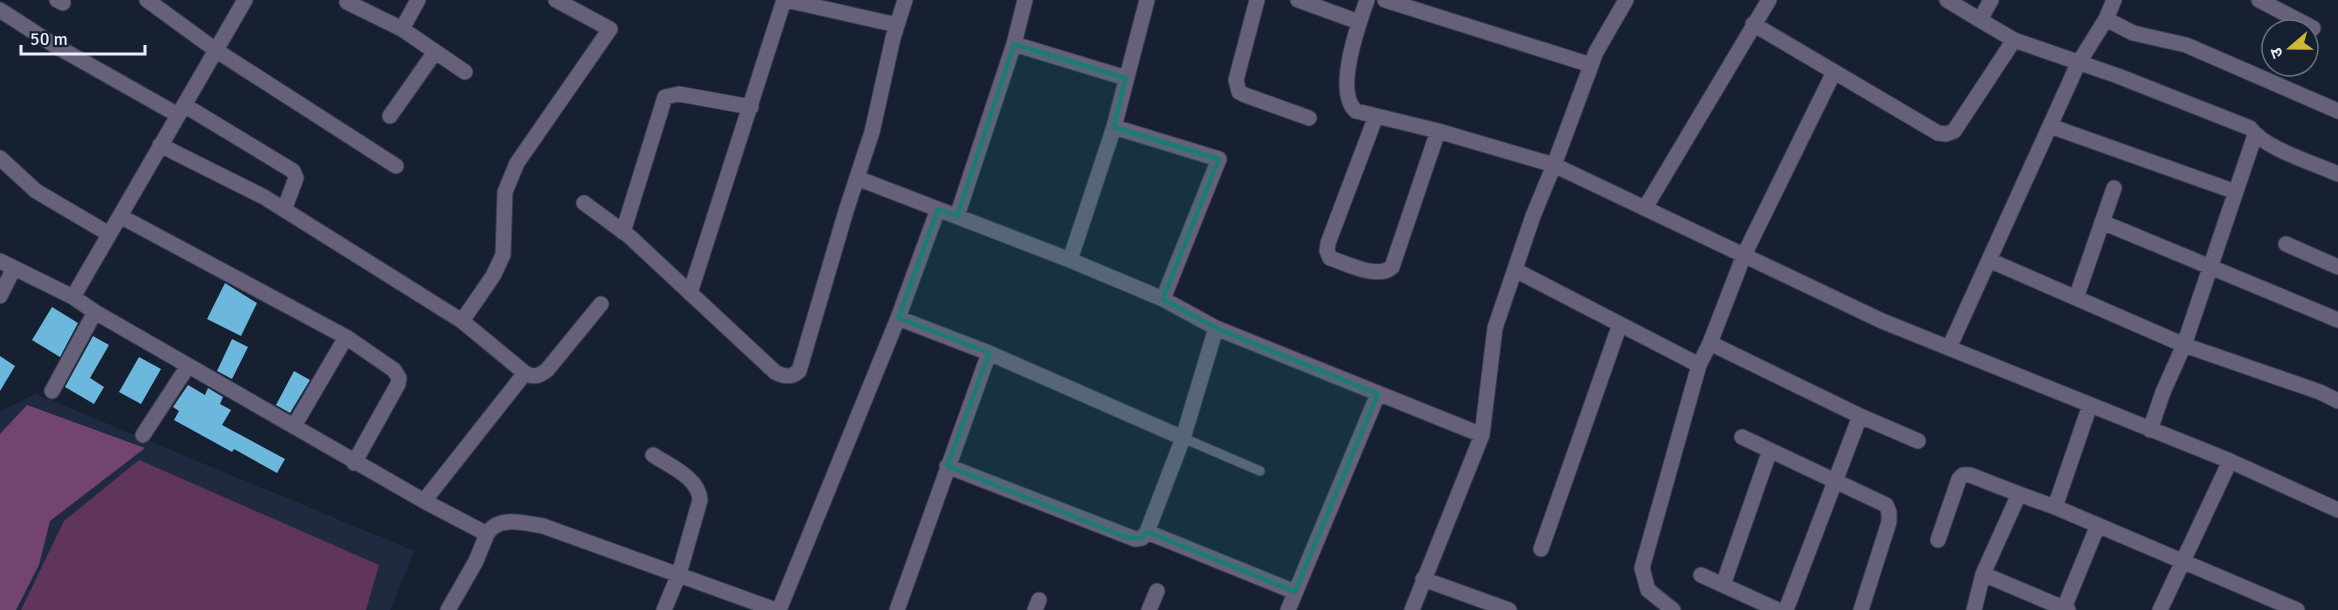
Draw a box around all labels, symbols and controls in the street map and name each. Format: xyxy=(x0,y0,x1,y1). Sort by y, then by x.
scale bar xyxy=(21,18,146,56)
north arrow xyxy=(2260,18,2320,78)
text: 50 m xyxy=(30,28,68,50)
text: उ xyxy=(2266,44,2288,61)

